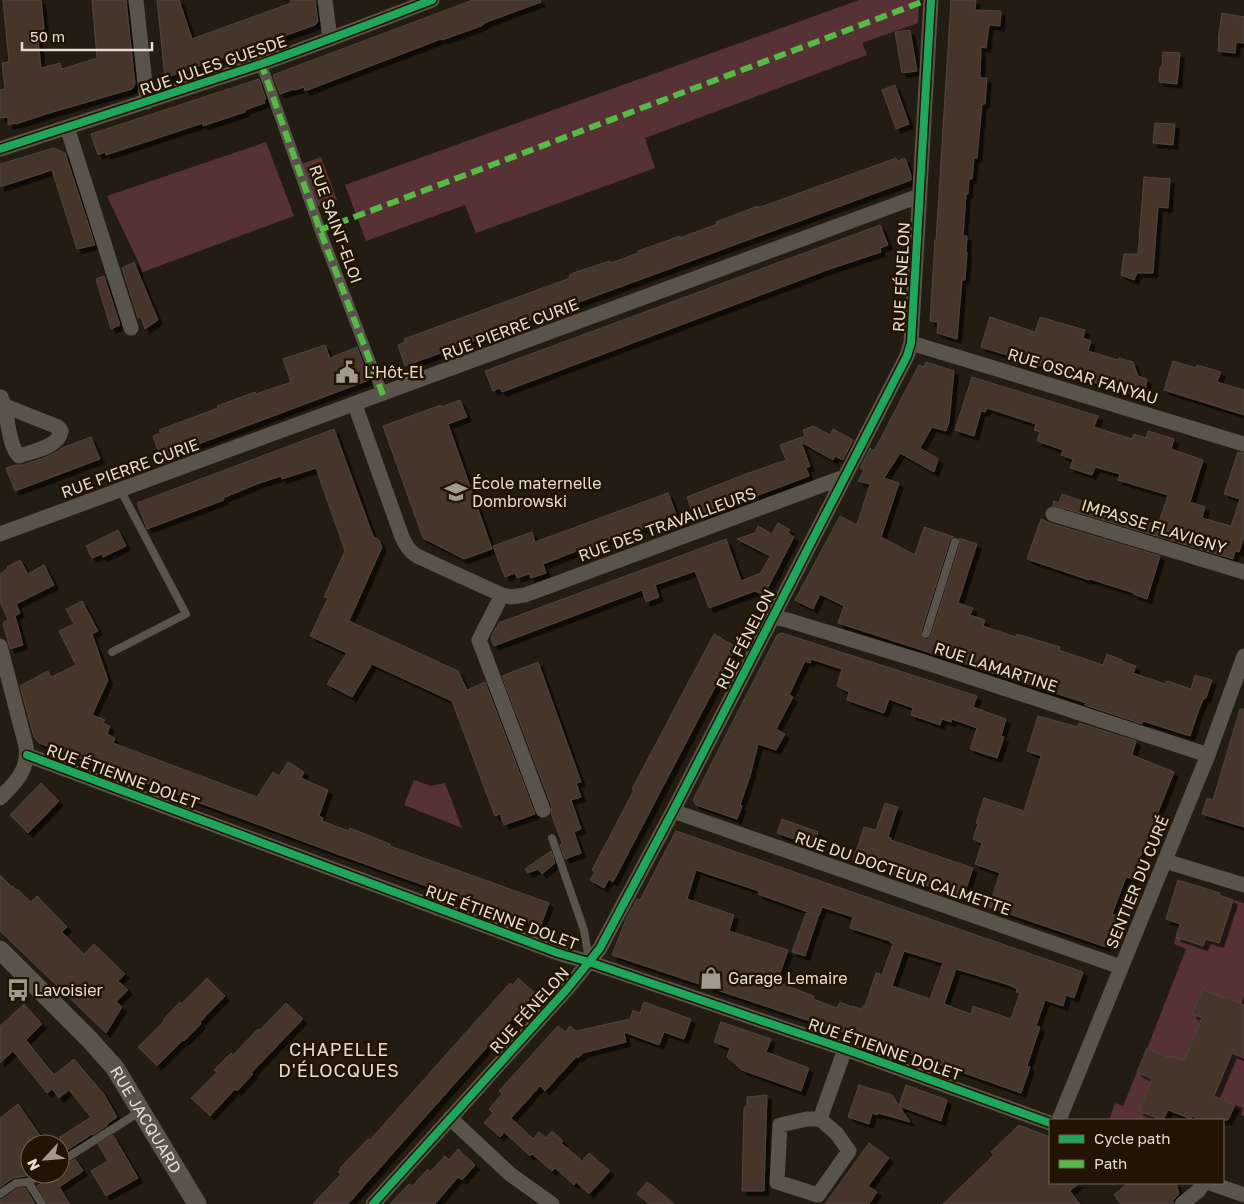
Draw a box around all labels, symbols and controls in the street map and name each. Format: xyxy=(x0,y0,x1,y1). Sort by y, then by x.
scale bar xyxy=(22,20,152,52)
text: 50 m xyxy=(30,27,65,45)
street label: RUE JULES GUESDE xyxy=(137,31,289,99)
street label: RUE SAINT-ELOI xyxy=(305,162,367,286)
street label: RUE FÉNELON xyxy=(888,222,914,332)
street label: RUE PIERRE CURIE xyxy=(439,294,581,364)
street label: RUE OSCAR FANYAU xyxy=(1005,344,1161,408)
public building icon: L'Hôt-El xyxy=(334,359,360,385)
place label: L'Hôt-El xyxy=(364,362,424,382)
street label: RUE PIERRE CURIE xyxy=(58,434,202,502)
place label: École maternelle Dombrowski xyxy=(472,473,602,511)
school or university icon: École maternelle Dombrowski xyxy=(443,479,469,505)
street label: RUE DES TRAVAILLEURS xyxy=(576,483,758,565)
street label: IMPASSE FLAVIGNY xyxy=(1079,494,1230,558)
street label: RUE FÉNELON xyxy=(711,586,779,692)
street label: RUE LAMARTINE xyxy=(932,638,1060,696)
street label: RUE ÉTIENNE DOLET xyxy=(44,739,202,813)
street label: SENTIER DU CURÉ xyxy=(1101,813,1173,951)
street label: RUE DU DOCTEUR CALMETTE xyxy=(792,827,1014,919)
street label: RUE ÉTIENNE DOLET xyxy=(423,880,581,954)
street label: RUE FÉNELON xyxy=(485,962,573,1058)
shop icon: Garage Lemaire xyxy=(698,965,724,991)
place label: Garage Lemaire xyxy=(728,968,848,988)
bus stop icon: Lavoisier xyxy=(5,977,31,1003)
place label: Lavoisier xyxy=(34,980,103,1000)
street label: RUE ÉTIENNE DOLET xyxy=(806,1013,964,1085)
district label: CHAPELLE D'ÉLOCQUES xyxy=(278,1038,400,1081)
street label: RUE JACQUARD xyxy=(106,1062,186,1177)
legend xyxy=(1049,1119,1224,1184)
text: Cycle path xyxy=(1094,1129,1170,1147)
north arrow xyxy=(20,1134,70,1184)
text: Path xyxy=(1094,1154,1127,1172)
text: N xyxy=(23,1156,43,1173)

